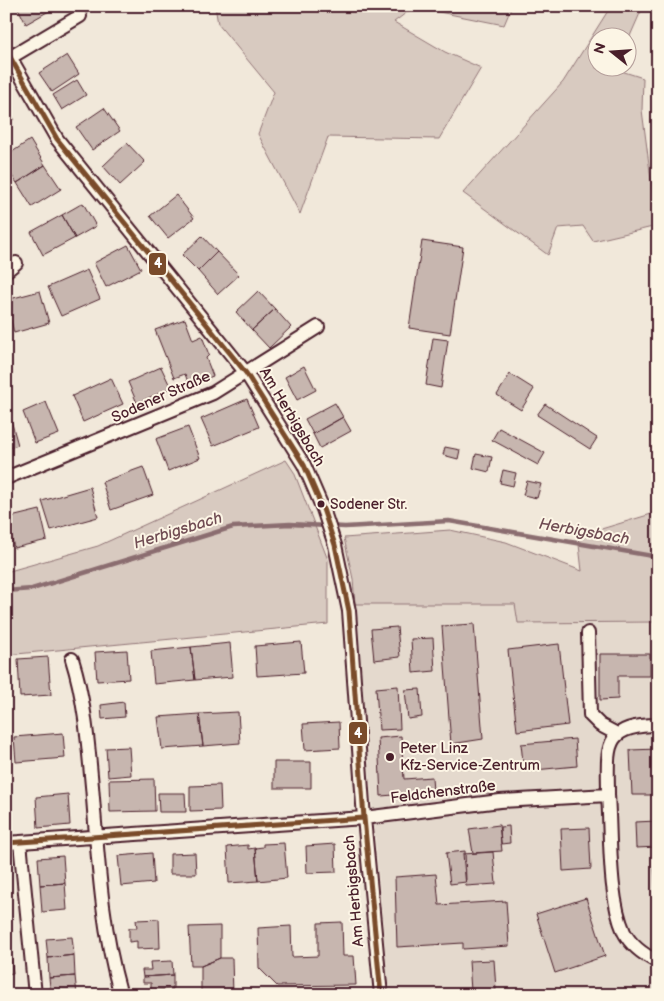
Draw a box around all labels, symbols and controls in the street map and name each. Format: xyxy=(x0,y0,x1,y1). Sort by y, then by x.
north arrow xyxy=(586,28,636,78)
text: N xyxy=(590,41,610,56)
line badge: 4 xyxy=(148,252,167,276)
text: 4 xyxy=(154,255,163,272)
street label: Am Herbigsbach xyxy=(255,364,329,470)
street label: Sodener Straße xyxy=(109,367,213,427)
place label: Sodener Str. xyxy=(330,496,408,513)
marker: Sodener Str. xyxy=(316,499,326,509)
water label: Herbigsbach xyxy=(131,508,225,553)
water label: Herbigsbach xyxy=(537,515,631,549)
line badge: 4 xyxy=(348,721,368,745)
text: 4 xyxy=(354,725,363,742)
place label: Peter Linz Kfz-Service-Zentrum xyxy=(400,739,540,775)
marker: Peter Linz Kfz-Service-Zentrum xyxy=(384,751,396,763)
street label: Feldchenstraße xyxy=(389,776,497,808)
street label: Am Herbigsbach xyxy=(340,834,368,948)

